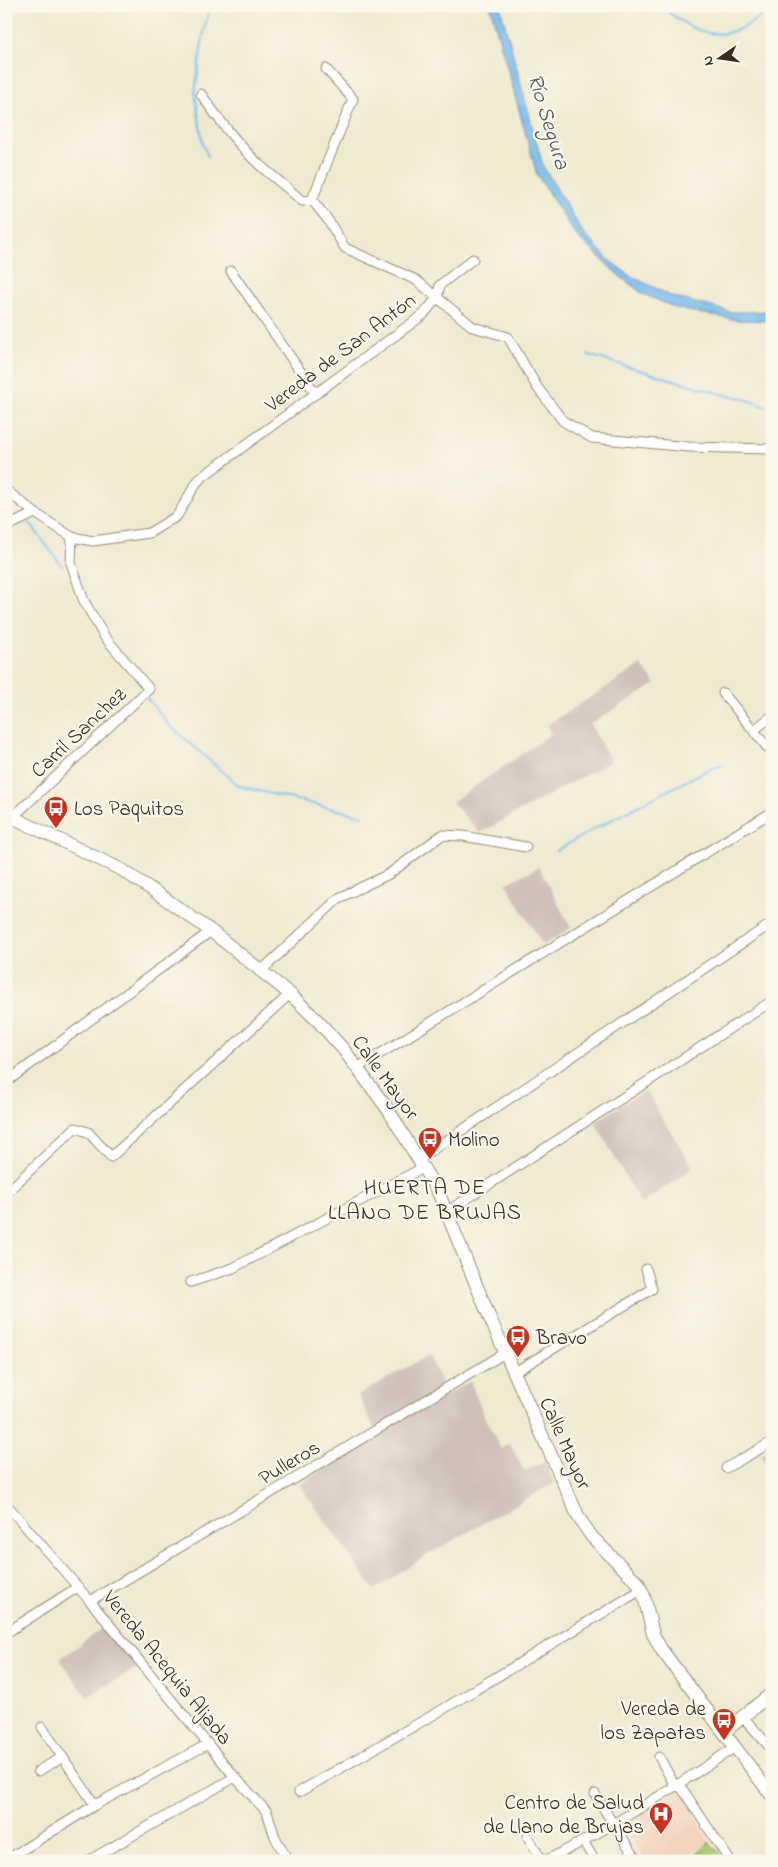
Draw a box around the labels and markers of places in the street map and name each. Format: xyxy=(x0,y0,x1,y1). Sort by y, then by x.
bus stop icon: Los Paquitos xyxy=(43,795,69,829)
place label: Los Paquitos xyxy=(74,795,184,825)
bus stop icon: Molino xyxy=(417,1126,443,1160)
place label: Molino xyxy=(448,1126,500,1156)
bus stop icon: Bravo xyxy=(505,1324,531,1358)
place label: Bravo xyxy=(535,1324,587,1354)
place label: Vereda de los Zapatas xyxy=(600,1695,707,1749)
bus stop icon: Vereda de los Zapatas xyxy=(711,1707,737,1741)
place label: Centro de Salud de Llano de Brujas xyxy=(483,1789,644,1843)
hospital icon: Centro de Salud de Llano de Brujas xyxy=(648,1801,674,1835)

